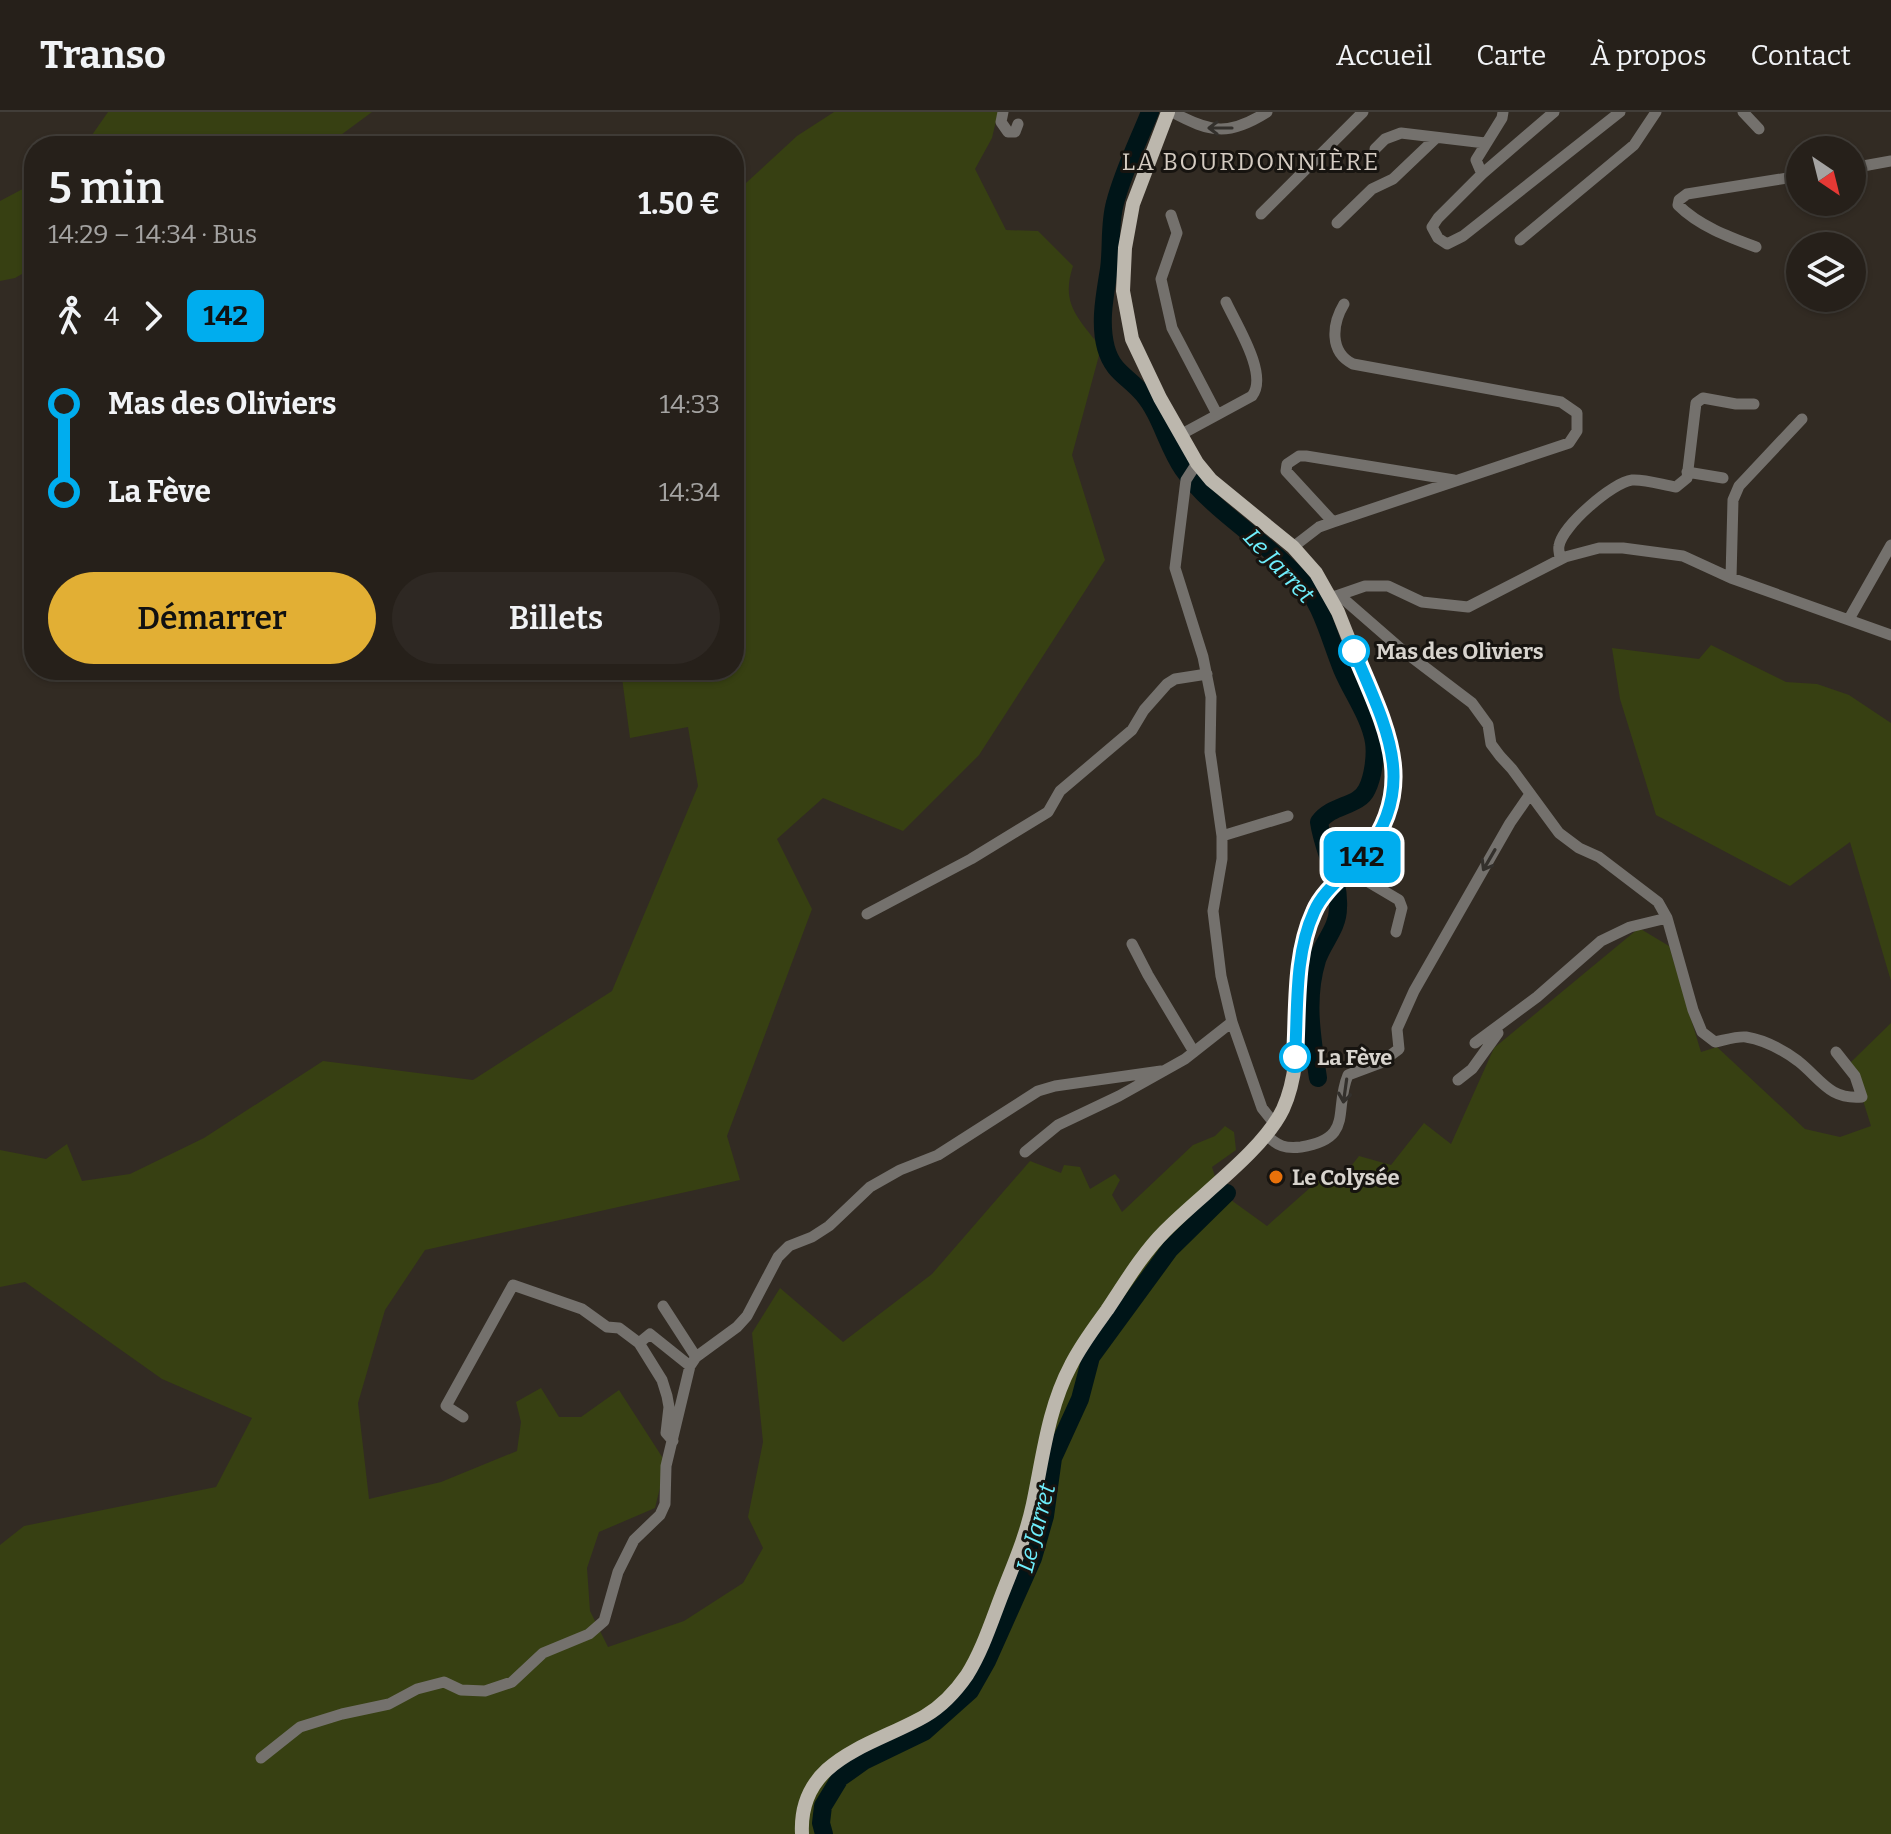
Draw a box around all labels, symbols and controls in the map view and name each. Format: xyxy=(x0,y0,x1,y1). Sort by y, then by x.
text: Transo xyxy=(40,32,166,78)
text: Accueil xyxy=(1336,39,1432,72)
text: Carte xyxy=(1476,39,1546,72)
text: À propos xyxy=(1590,39,1707,72)
text: Contact xyxy=(1751,39,1851,72)
one-way arrow xyxy=(1207,120,1233,136)
north arrow xyxy=(1786,136,1866,216)
map controls xyxy=(1786,136,1866,312)
district label: LA BOURDONNIÈRE xyxy=(1122,147,1380,176)
text: 5 min xyxy=(48,162,164,215)
text: 1.50 € xyxy=(638,186,720,222)
text: 14:29 – 14:34 · Bus xyxy=(48,219,257,250)
button: layers xyxy=(1786,232,1866,312)
icon: walk xyxy=(48,294,92,338)
icon: forward xyxy=(131,294,175,338)
text: 142 xyxy=(203,299,248,332)
text: 4 xyxy=(104,301,119,332)
text: Mas des Oliviers xyxy=(108,386,337,422)
text: 14:33 xyxy=(660,389,720,420)
text: La Fève xyxy=(108,474,211,510)
text: 14:34 xyxy=(659,477,720,508)
water label: Le Jarret xyxy=(1238,523,1320,609)
button: Démarrer xyxy=(48,572,376,664)
button: Billets xyxy=(392,572,720,664)
marker: Mas des Oliviers xyxy=(1339,636,1369,666)
place label: Mas des Oliviers xyxy=(1376,638,1544,665)
line badge: 142 xyxy=(1316,831,1408,883)
text: 142 xyxy=(1340,840,1384,873)
one-way arrow xyxy=(1481,848,1497,871)
marker: La Fève xyxy=(1280,1042,1310,1072)
place label: La Fève xyxy=(1317,1044,1392,1071)
one-way arrow xyxy=(1337,1078,1352,1104)
place label: Le Colysée xyxy=(1292,1164,1400,1191)
marker: Le Colysée xyxy=(1267,1168,1285,1186)
water label: Le Jarret xyxy=(1011,1480,1061,1575)

